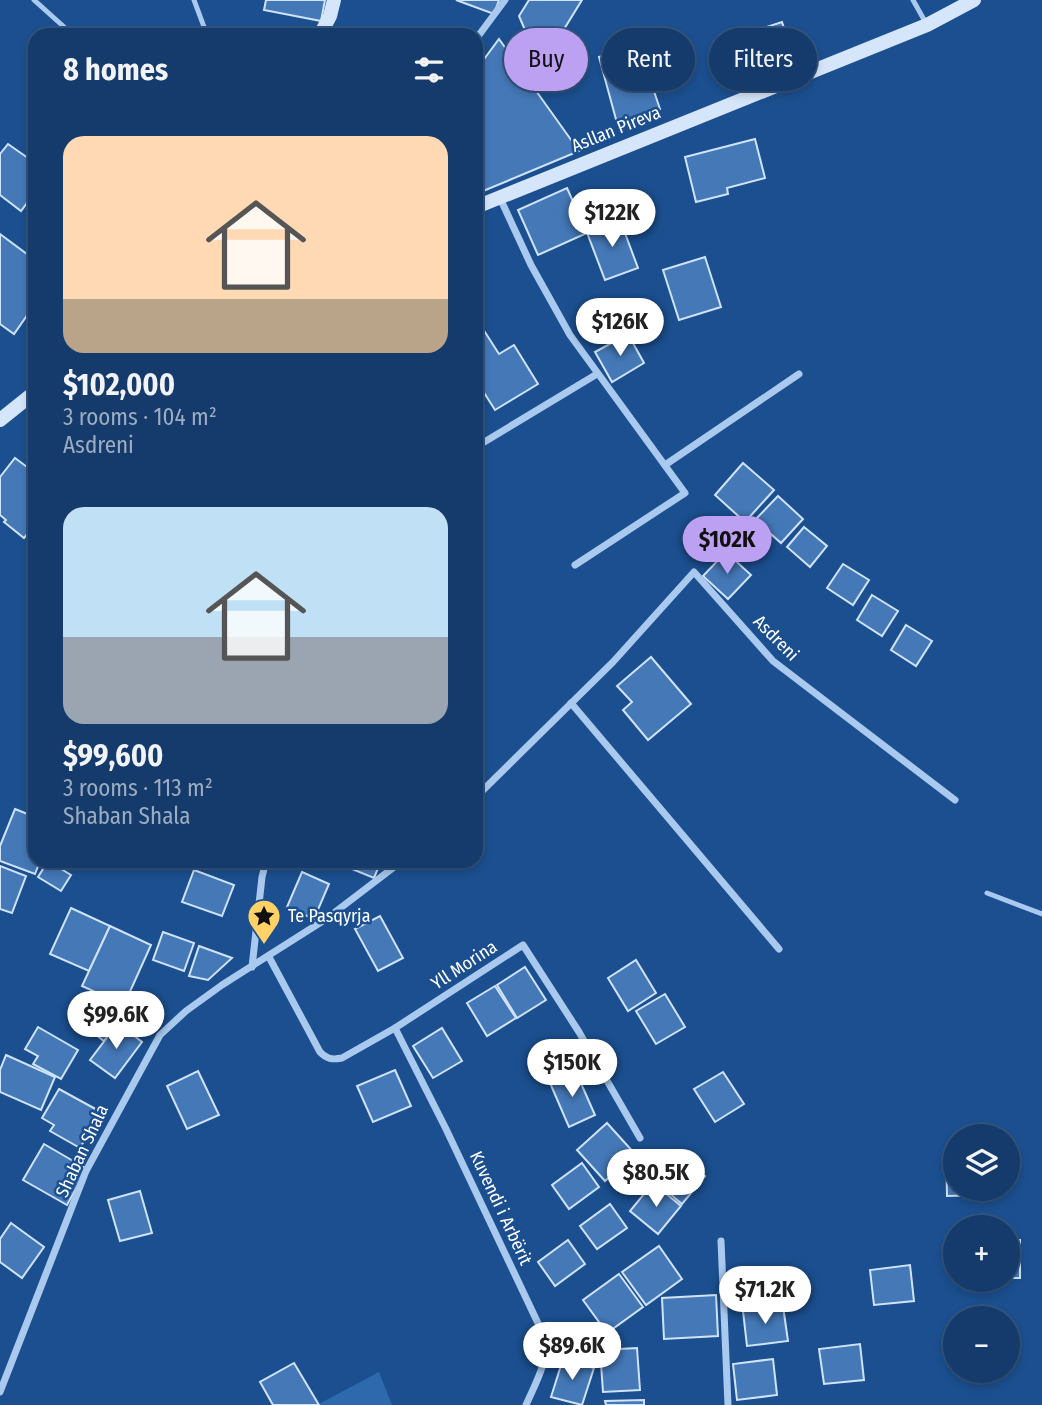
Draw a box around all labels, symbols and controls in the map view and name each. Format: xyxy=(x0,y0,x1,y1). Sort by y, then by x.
chip: Buy xyxy=(504,28,588,91)
chip: Rent xyxy=(602,28,695,91)
chip: Filters xyxy=(709,28,817,91)
icon: filters xyxy=(410,51,448,89)
text: 8 homes xyxy=(63,52,168,88)
street label: Asllan Pireva xyxy=(568,101,664,157)
icon: home xyxy=(193,182,319,308)
pin: $122K xyxy=(563,190,661,249)
text: $122K xyxy=(584,198,640,226)
pin: $126K xyxy=(571,298,669,358)
text: $126K xyxy=(592,307,648,335)
text: $102,000 xyxy=(63,367,175,403)
text: 3 rooms · 104 m² xyxy=(63,403,217,431)
text: Asdreni xyxy=(63,431,134,459)
pin: $102K xyxy=(678,516,776,576)
text: $102K xyxy=(699,525,755,553)
icon: home xyxy=(193,553,319,679)
street label: Asdreni xyxy=(749,611,803,665)
text: $99,600 xyxy=(63,738,163,774)
text: 3 rooms · 113 m² xyxy=(63,774,213,802)
text: Shaban Shala xyxy=(63,802,190,830)
place icon: Te Pasqyrja xyxy=(245,897,283,946)
place label: Te Pasqyrja xyxy=(288,905,371,927)
street label: Yll Morina xyxy=(427,936,501,994)
pin: $99.6K xyxy=(59,992,173,1051)
text: $99.6K xyxy=(83,1000,149,1028)
pin: $150K xyxy=(523,1040,621,1099)
text: $150K xyxy=(543,1048,601,1076)
street label: Shaban Shala xyxy=(51,1101,113,1201)
map controls xyxy=(943,1124,1020,1383)
button: layers xyxy=(943,1124,1020,1201)
street label: Kuvendi i Arbërit xyxy=(465,1148,537,1269)
pin: $80.5K xyxy=(599,1150,713,1209)
text: $80.5K xyxy=(623,1158,689,1186)
button: + xyxy=(943,1215,1020,1292)
pin: $71.2K xyxy=(708,1266,822,1326)
text: $71.2K xyxy=(735,1275,795,1303)
button: − xyxy=(943,1306,1020,1383)
pin: $89.6K xyxy=(515,1322,629,1382)
text: $89.6K xyxy=(539,1331,605,1359)

